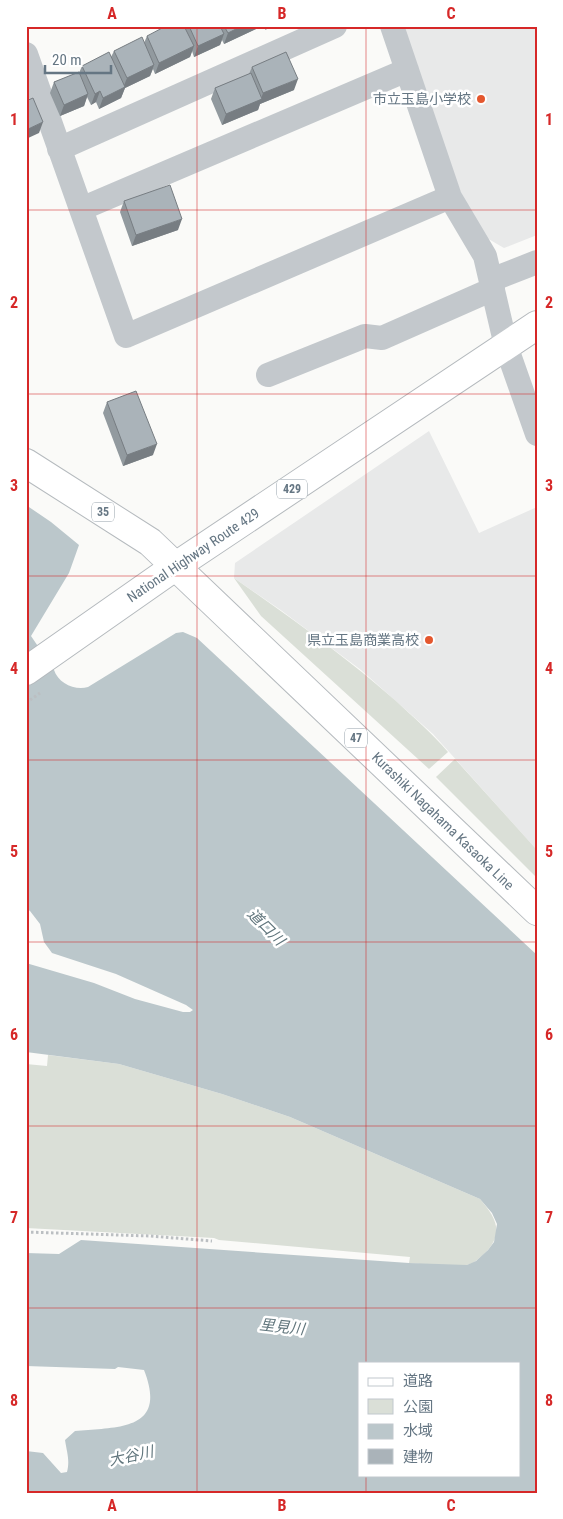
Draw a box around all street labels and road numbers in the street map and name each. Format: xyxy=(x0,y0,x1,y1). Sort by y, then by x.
road number: 429 xyxy=(277,479,307,498)
road number: 35 xyxy=(92,502,114,522)
street label: National Highway Route 429 xyxy=(124,505,262,605)
road number: 47 xyxy=(345,728,367,748)
street label: Kurashiki Nagahama Kasaoka Line xyxy=(369,749,518,893)

